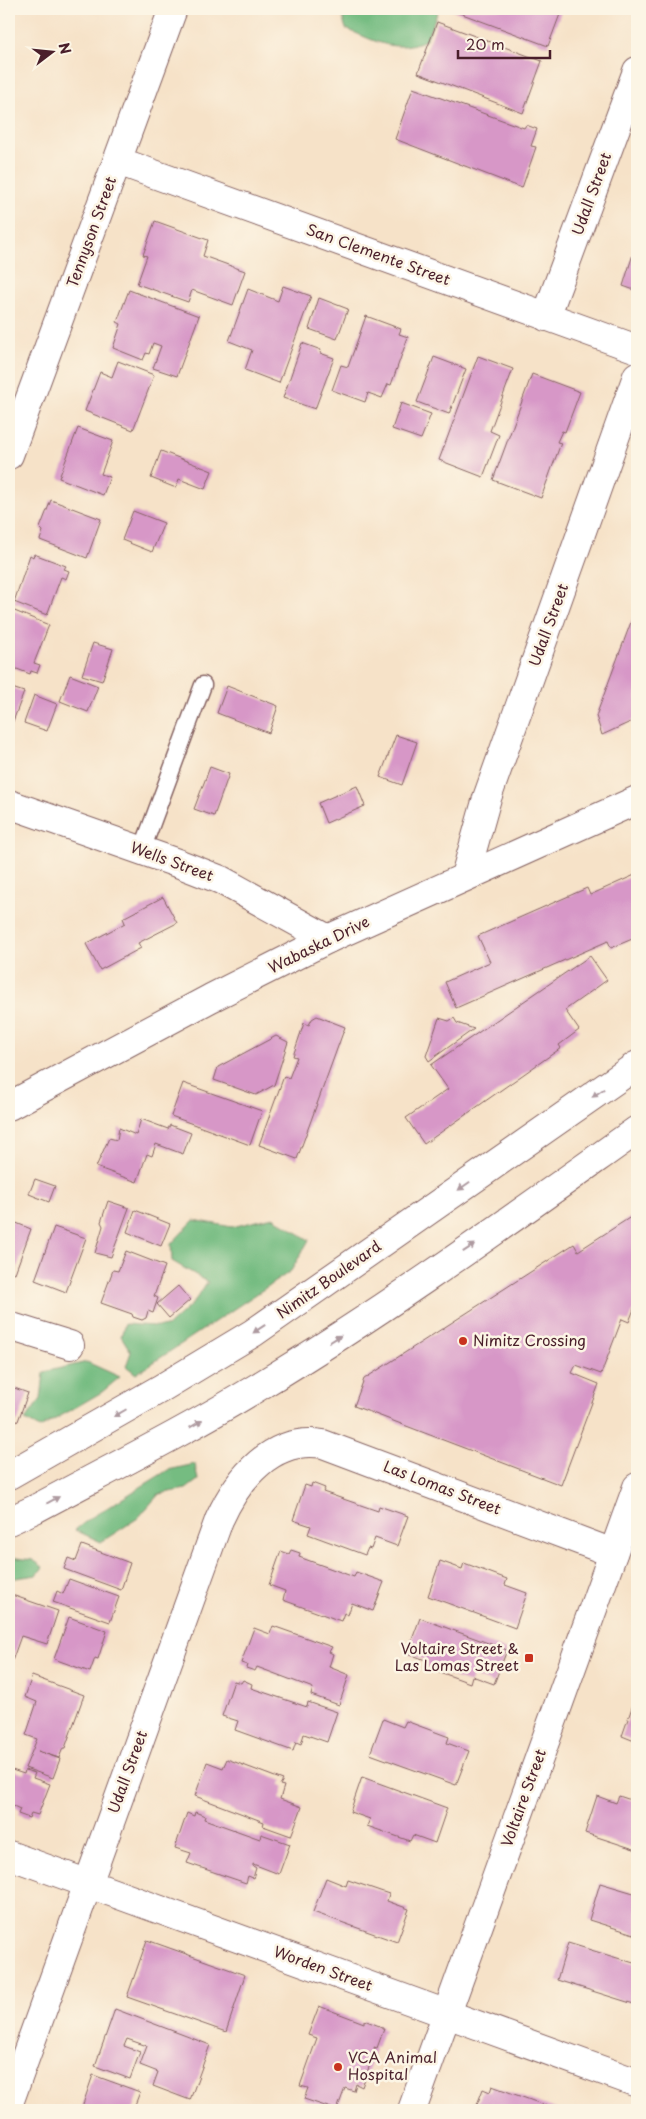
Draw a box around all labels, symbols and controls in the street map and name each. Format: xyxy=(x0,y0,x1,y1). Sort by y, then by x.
north arrow xyxy=(28,28,78,78)
scale bar xyxy=(458,28,551,60)
text: 20 m xyxy=(466,32,505,55)
text: N xyxy=(53,40,77,57)
street label: Udall Street xyxy=(565,149,616,238)
street label: Tennyson Street xyxy=(60,173,121,290)
street label: San Clemente Street xyxy=(303,217,454,290)
street label: Udall Street xyxy=(522,580,573,669)
street label: Wells Street xyxy=(128,835,217,886)
street label: Wabaska Drive xyxy=(264,909,373,978)
one-way arrow xyxy=(591,1088,604,1098)
one-way arrow xyxy=(457,1181,471,1191)
street label: Nimitz Boulevard xyxy=(271,1234,385,1323)
one-way arrow xyxy=(462,1243,476,1252)
one-way arrow xyxy=(252,1324,266,1334)
place label: Nimitz Crossing xyxy=(473,1328,586,1351)
one-way arrow xyxy=(328,1334,341,1344)
marker: Nimitz Crossing xyxy=(457,1335,469,1347)
one-way arrow xyxy=(113,1408,126,1417)
one-way arrow xyxy=(190,1419,203,1428)
street label: Las Lomas Street xyxy=(380,1454,505,1520)
one-way arrow xyxy=(45,1496,60,1504)
place label: Voltaire Street & Las Lomas Street xyxy=(395,1636,519,1676)
marker: Voltaire Street & Las Lomas Street xyxy=(523,1652,535,1664)
street label: Udall Street xyxy=(101,1727,152,1816)
street label: Voltaire Street xyxy=(494,1745,551,1850)
street label: Worden Street xyxy=(271,1939,376,1996)
place label: VCA Animal Hospital xyxy=(348,2045,437,2085)
marker: VCA Animal Hospital xyxy=(332,2061,344,2073)

